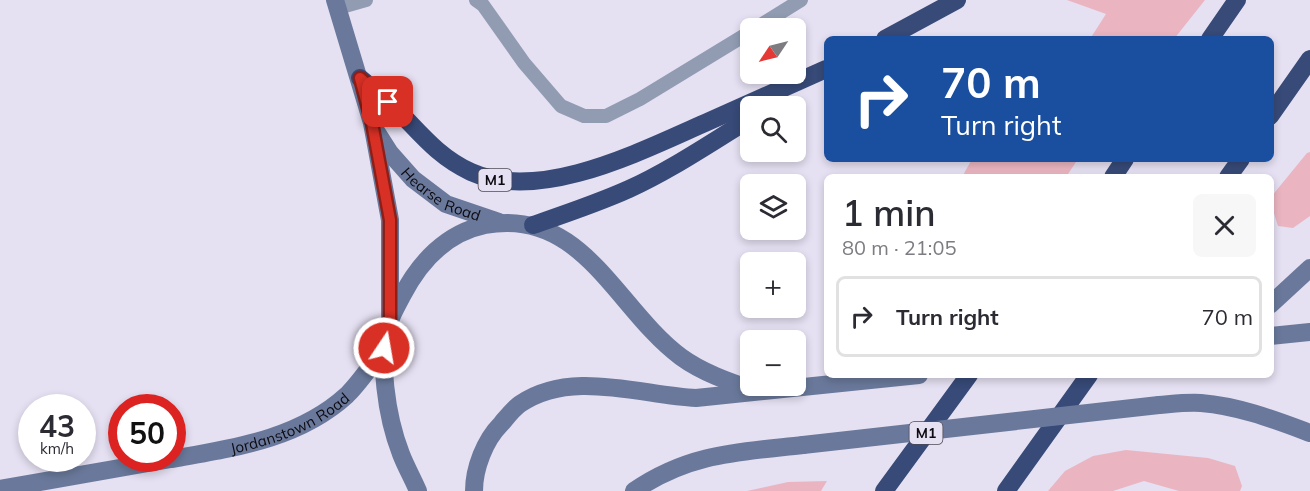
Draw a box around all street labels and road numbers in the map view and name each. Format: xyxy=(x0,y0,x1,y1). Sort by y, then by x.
street label: Hearse Road xyxy=(397,163,483,225)
road number: M1 xyxy=(478,169,512,191)
street label: Jordanstown Road xyxy=(228,388,353,457)
road number: M1 xyxy=(910,422,942,444)

